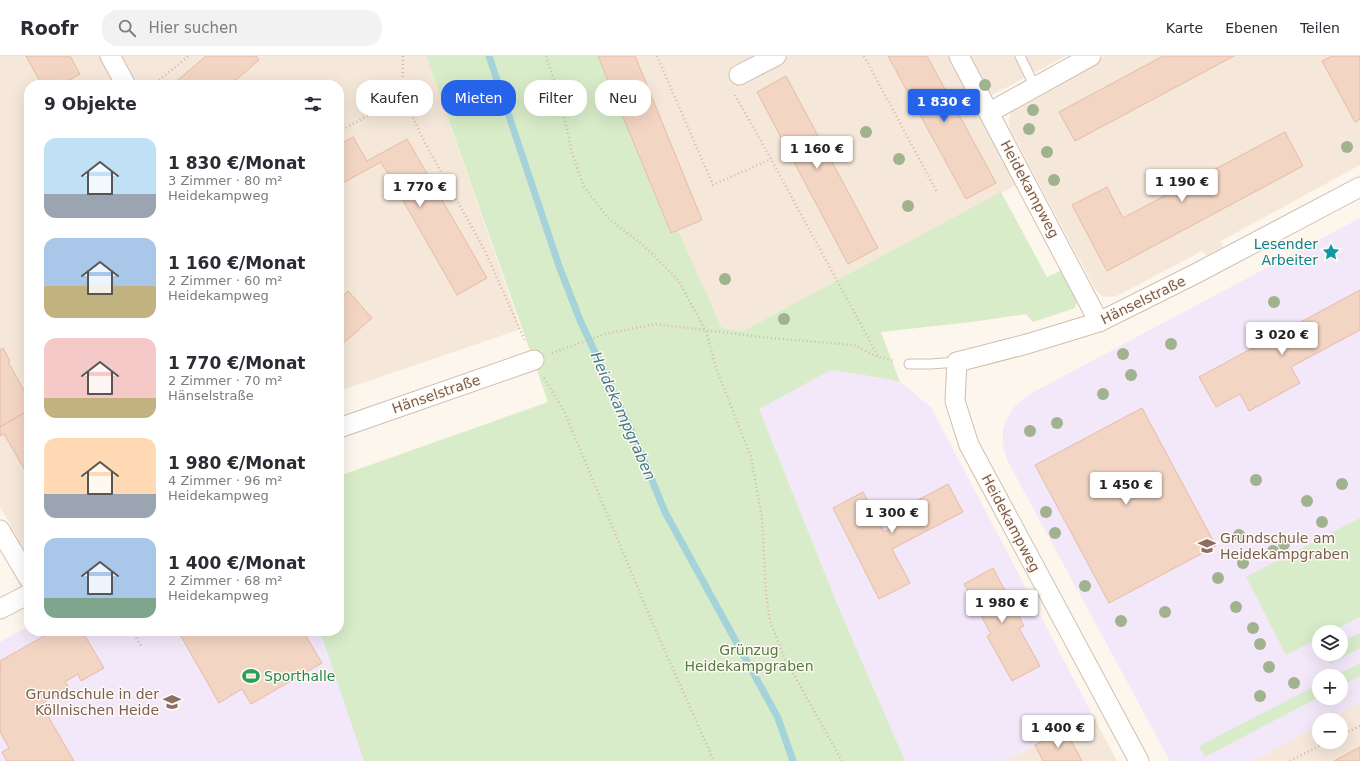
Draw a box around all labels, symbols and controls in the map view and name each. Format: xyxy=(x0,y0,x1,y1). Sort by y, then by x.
search box xyxy=(102,10,382,46)
text: Roofr xyxy=(20,17,78,39)
icon: search xyxy=(116,17,138,39)
text: Hier suchen xyxy=(148,19,238,37)
text: Karte xyxy=(1166,20,1203,36)
text: Ebenen xyxy=(1225,20,1278,36)
text: Teilen xyxy=(1300,20,1340,36)
chip: Kaufen xyxy=(356,80,433,116)
chip: Mieten xyxy=(441,80,516,116)
chip: Filter xyxy=(524,80,587,116)
chip: Neu xyxy=(595,80,651,116)
pin: 1 830 € xyxy=(907,89,981,123)
icon: filters xyxy=(302,93,324,115)
text: 9 Objekte xyxy=(44,94,137,114)
text: 1 830 € xyxy=(917,94,971,109)
pin: 1 160 € xyxy=(780,136,854,170)
street label: Heidekampweg xyxy=(997,137,1063,241)
text: 1 160 € xyxy=(790,141,844,156)
text: 1 830 €/Monat xyxy=(168,153,306,173)
icon: home xyxy=(76,154,124,202)
pin: 1 190 € xyxy=(1145,169,1219,203)
text: 3 Zimmer · 80 m² xyxy=(168,173,283,188)
pin: 1 770 € xyxy=(383,174,457,208)
text: 1 190 € xyxy=(1155,174,1209,189)
text: 1 770 € xyxy=(393,179,447,194)
text: Heidekampweg xyxy=(168,188,269,203)
place label: Lesender Arbeiter xyxy=(1254,236,1318,268)
place icon: Lesender Arbeiter xyxy=(1321,242,1341,262)
text: 1 160 €/Monat xyxy=(168,253,306,273)
icon: home xyxy=(76,254,124,302)
text: 2 Zimmer · 60 m² xyxy=(168,273,283,288)
street label: Hänselstraße xyxy=(1098,273,1188,327)
text: Heidekampweg xyxy=(168,288,269,303)
pin: 3 020 € xyxy=(1245,322,1319,356)
text: 3 020 € xyxy=(1255,327,1309,342)
water label: Heidekampgraben xyxy=(587,349,659,483)
text: 1 770 €/Monat xyxy=(168,353,306,373)
icon: home xyxy=(76,354,124,402)
street label: Hänselstraße xyxy=(390,371,482,417)
text: 2 Zimmer · 70 m² xyxy=(168,373,283,388)
text: Hänselstraße xyxy=(168,388,254,403)
text: 1 980 €/Monat xyxy=(168,453,306,473)
icon: home xyxy=(76,454,124,502)
street label: Heidekampweg xyxy=(978,471,1044,575)
pin: 1 450 € xyxy=(1089,472,1163,506)
text: 4 Zimmer · 96 m² xyxy=(168,473,283,488)
text: 1 450 € xyxy=(1099,477,1153,492)
text: Heidekampweg xyxy=(168,488,269,503)
pin: 1 300 € xyxy=(855,500,929,534)
text: 1 300 € xyxy=(865,505,919,520)
place label: Grundschule am Heidekampgraben xyxy=(1220,530,1349,562)
school or university icon: Grundschule am Heidekampgraben xyxy=(1197,536,1217,556)
text: 1 400 €/Monat xyxy=(168,553,306,573)
icon: home xyxy=(76,554,124,602)
text: 2 Zimmer · 68 m² xyxy=(168,573,283,588)
text: Heidekampweg xyxy=(168,588,269,603)
pin: 1 980 € xyxy=(965,590,1039,624)
text: 1 980 € xyxy=(975,595,1029,610)
map controls xyxy=(1312,625,1348,749)
button: layers xyxy=(1312,625,1348,661)
park label: Grünzug Heidekampgraben xyxy=(684,642,814,674)
sports icon: Sporthalle xyxy=(241,666,261,686)
place label: Sporthalle xyxy=(264,668,335,684)
button: + xyxy=(1312,669,1348,705)
place label: Grundschule in der Köllnischen Heide xyxy=(26,686,159,718)
school or university icon: Grundschule in der Köllnischen Heide xyxy=(162,692,182,712)
button: − xyxy=(1312,713,1348,749)
pin: 1 400 € xyxy=(1021,715,1095,749)
text: 1 400 € xyxy=(1031,720,1085,735)

